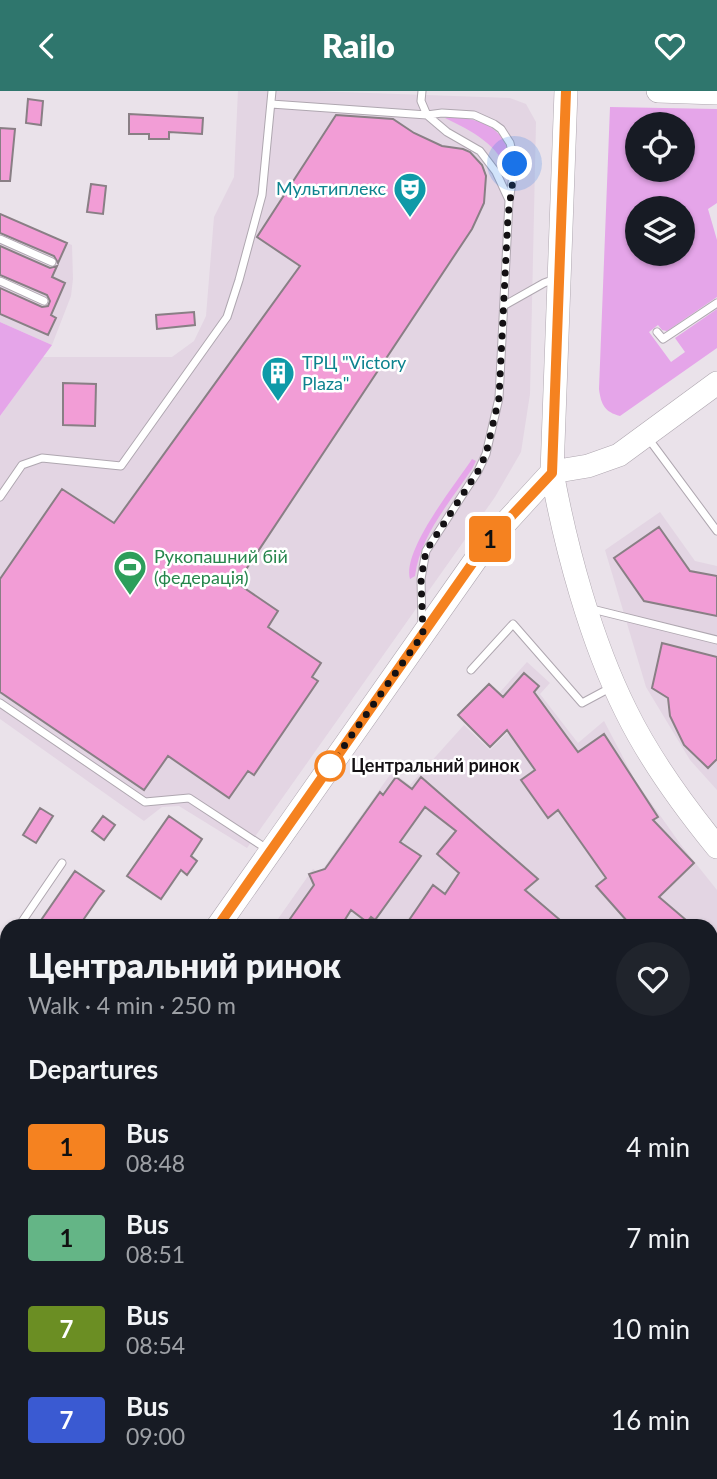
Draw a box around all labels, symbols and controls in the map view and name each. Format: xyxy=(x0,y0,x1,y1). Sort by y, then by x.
text: Railo xyxy=(322,26,395,65)
icon: back xyxy=(28,27,66,65)
icon: heart xyxy=(651,27,689,65)
map controls xyxy=(625,112,695,266)
button: locate xyxy=(625,112,695,182)
your location xyxy=(497,146,532,181)
theatre icon: Мультиплекс xyxy=(391,170,429,219)
place label: Мультиплекс xyxy=(276,177,386,199)
button: layers xyxy=(625,196,695,266)
place label: ТРЦ "Victory Plaza" xyxy=(302,351,407,394)
building icon: ТРЦ "Victory Plaza" xyxy=(259,354,297,403)
line badge: 1 xyxy=(467,516,513,562)
text: 1 xyxy=(483,524,497,553)
place label: Рукопашний бій (федерація) xyxy=(154,545,288,588)
sports icon: Рукопашний бій (федерація) xyxy=(111,548,149,597)
marker: Центральний ринок xyxy=(315,751,345,781)
place label: Центральний ринок xyxy=(351,754,520,776)
button: heart xyxy=(616,942,690,1016)
text: Центральний ринок xyxy=(28,945,341,985)
text: Walk · 4 min · 250 m xyxy=(28,991,236,1019)
text: Departures xyxy=(28,1053,158,1085)
text: Bus xyxy=(126,1117,169,1149)
text: 4 min xyxy=(626,1131,690,1163)
text: 1 xyxy=(60,1132,73,1161)
text: 08:48 xyxy=(126,1149,185,1177)
text: Bus xyxy=(126,1208,169,1240)
text: 7 min xyxy=(626,1222,690,1254)
text: 1 xyxy=(60,1223,73,1252)
text: 08:51 xyxy=(126,1240,185,1268)
text: Bus xyxy=(126,1299,169,1331)
text: 10 min xyxy=(611,1313,690,1345)
text: 7 xyxy=(60,1314,73,1343)
text: 08:54 xyxy=(126,1331,185,1359)
text: Bus xyxy=(126,1390,169,1422)
text: 16 min xyxy=(611,1404,690,1436)
text: 7 xyxy=(60,1405,73,1434)
text: 09:00 xyxy=(126,1422,185,1450)

